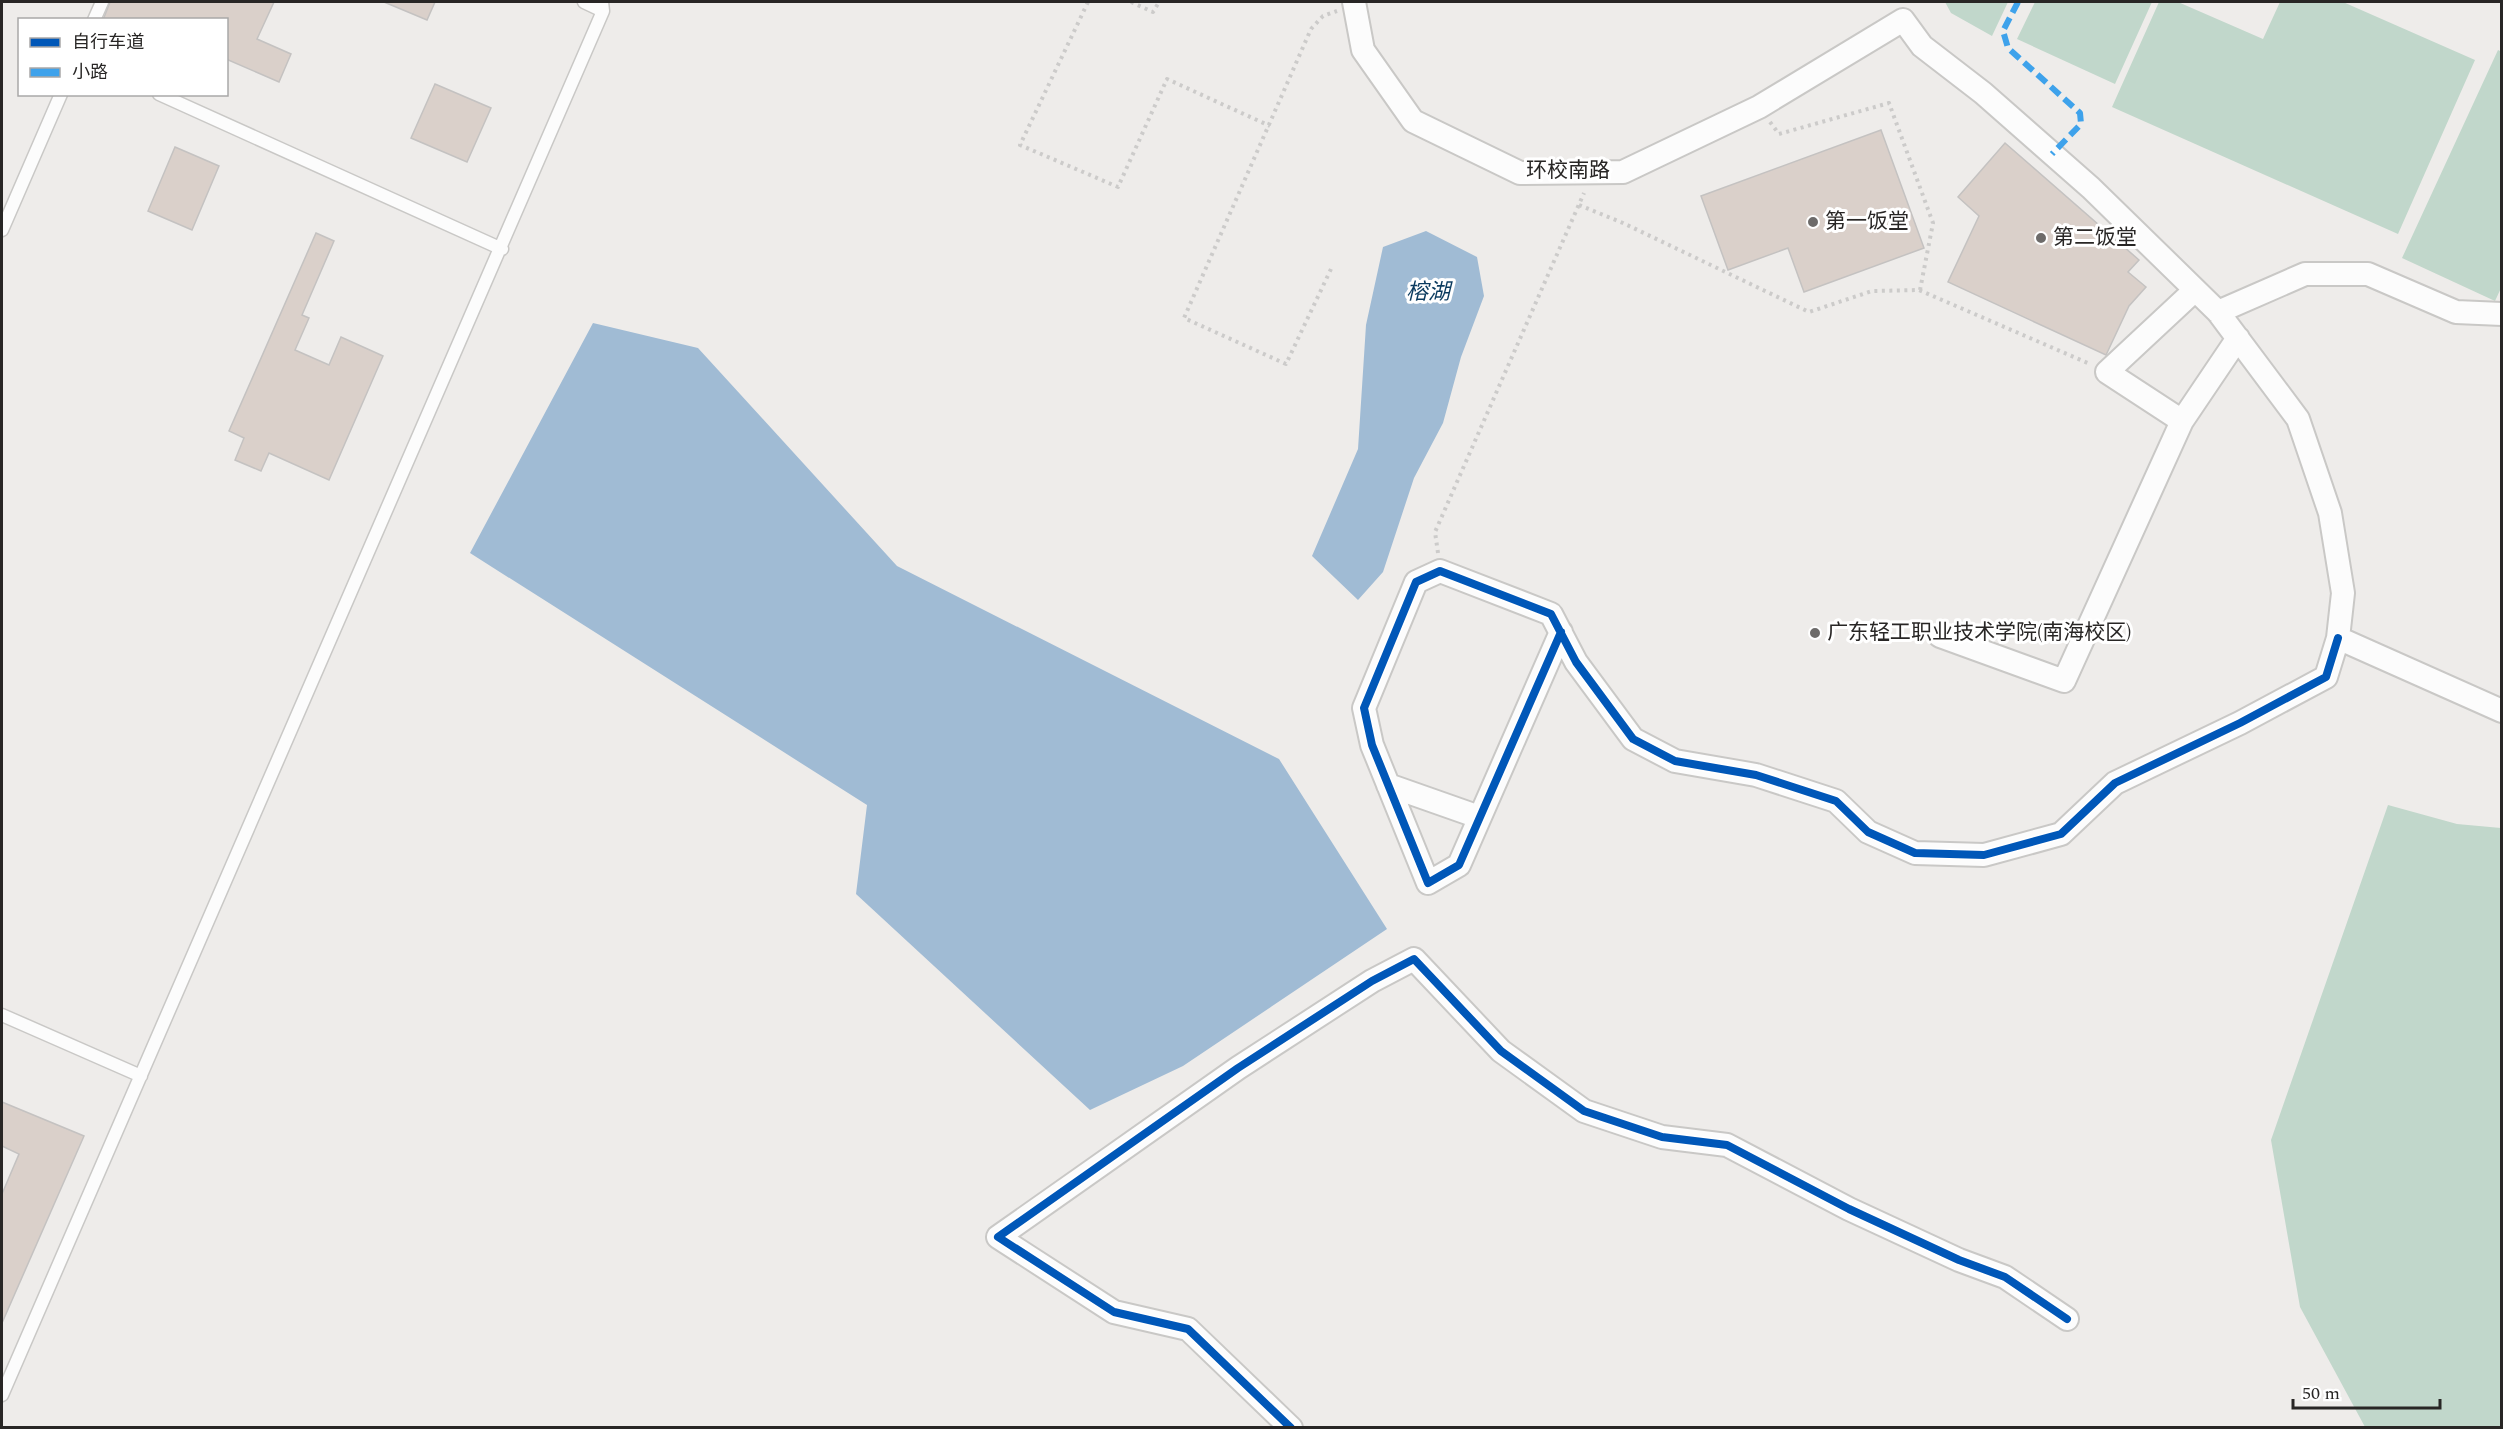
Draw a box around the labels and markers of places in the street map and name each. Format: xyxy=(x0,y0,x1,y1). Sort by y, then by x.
place label: 第一饭堂 xyxy=(1825,206,1909,238)
marker: 第一饭堂 xyxy=(1806,215,1820,229)
place label: 第二饭堂 xyxy=(2053,222,2137,254)
marker: 第二饭堂 xyxy=(2034,231,2048,245)
place label: 广东轻工职业技术学院(南海校区) xyxy=(1827,617,2132,649)
marker: 广东轻工职业技术学院(南海校区) xyxy=(1808,626,1822,640)

